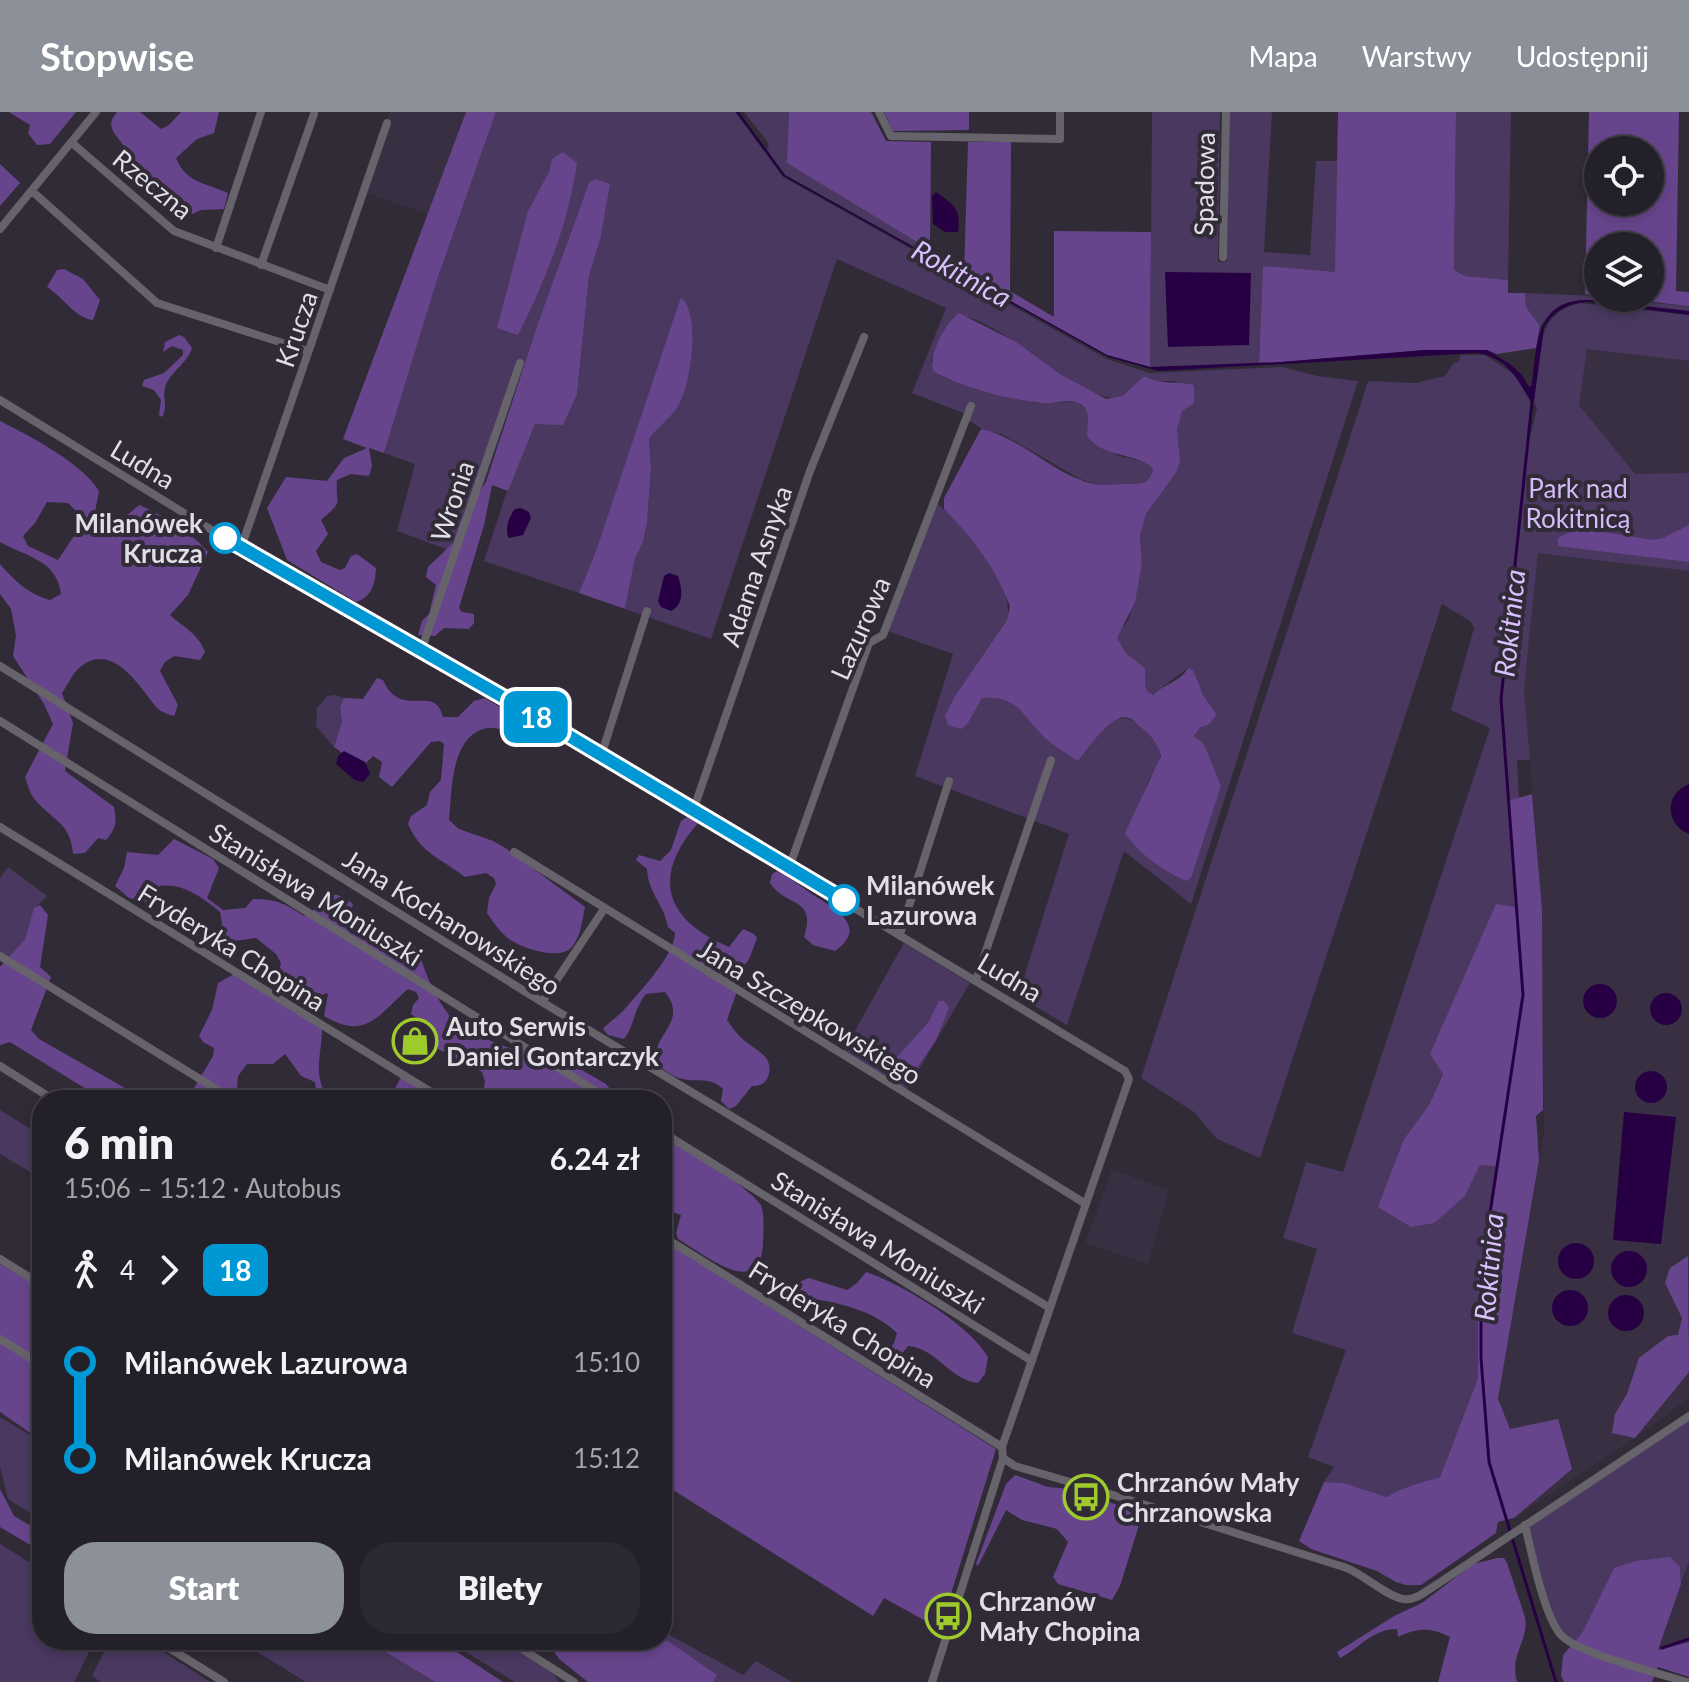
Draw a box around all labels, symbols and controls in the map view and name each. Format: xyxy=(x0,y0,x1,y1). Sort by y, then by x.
text: Stopwise xyxy=(40,33,194,79)
text: Mapa xyxy=(1249,39,1318,73)
text: Warstwy xyxy=(1362,39,1472,73)
text: Udostępnij xyxy=(1516,39,1649,73)
street label: Spadowa xyxy=(1187,132,1221,236)
map controls xyxy=(1584,136,1664,312)
button: locate xyxy=(1584,136,1664,216)
street label: Rzeczna xyxy=(107,142,199,226)
water label: Rokitnica xyxy=(907,232,1017,314)
button: layers xyxy=(1584,232,1664,312)
street label: Krucza xyxy=(268,287,324,371)
street label: Ludna xyxy=(105,432,181,496)
street label: Wronia xyxy=(423,456,481,546)
park label: Park nad Rokitnicą xyxy=(1525,472,1631,534)
street label: Adama Asnyka xyxy=(714,482,798,650)
place label: Milanówek Krucza xyxy=(75,507,203,569)
marker: Milanówek Krucza xyxy=(210,523,240,553)
water label: Rokitnica xyxy=(1486,568,1532,678)
street label: Lazurowa xyxy=(823,572,897,684)
line badge: 18 xyxy=(500,691,572,743)
text: 18 xyxy=(520,700,552,734)
street label: Stanisława Moniuszki xyxy=(204,816,428,972)
street label: Jana Kochanowskiego xyxy=(337,842,567,1002)
place label: Milanówek Lazurowa xyxy=(866,869,995,931)
street label: Fryderyka Chopina xyxy=(132,876,332,1018)
marker: Milanówek Lazurowa xyxy=(829,885,859,915)
street label: Jana Szczepkowskiego xyxy=(693,933,927,1091)
street label: Ludna xyxy=(972,945,1048,1009)
place label: Auto Serwis Daniel Gontarczyk xyxy=(445,1010,659,1072)
shop icon: Auto Serwis Daniel Gontarczyk xyxy=(391,1017,439,1065)
text: 6 min xyxy=(64,1116,174,1168)
text: 6.24 zł xyxy=(550,1140,640,1176)
street label: Stanisława Moniuszki xyxy=(766,1164,990,1320)
text: 15:06 – 15:12 · Autobus xyxy=(64,1172,341,1204)
water label: Rokitnica xyxy=(1466,1212,1510,1322)
icon: walk xyxy=(64,1248,108,1292)
icon: forward xyxy=(147,1248,191,1292)
text: 18 xyxy=(219,1253,252,1287)
street label: Fryderyka Chopina xyxy=(743,1253,943,1395)
text: 4 xyxy=(120,1254,135,1286)
text: Milanówek Lazurowa xyxy=(124,1344,408,1380)
text: 15:10 xyxy=(573,1346,640,1378)
text: Milanówek Krucza xyxy=(124,1440,372,1476)
text: 15:12 xyxy=(573,1442,640,1474)
place label: Chrzanów Mały Chrzanowska xyxy=(1117,1466,1300,1528)
bus stop icon: Chrzanów Mały Chrzanowska xyxy=(1062,1473,1110,1521)
button: Start xyxy=(64,1542,344,1634)
button: Bilety xyxy=(360,1542,640,1634)
place label: Chrzanów Mały Chopina xyxy=(979,1585,1140,1647)
bus stop icon: Chrzanów Mały Chopina xyxy=(924,1592,972,1640)

